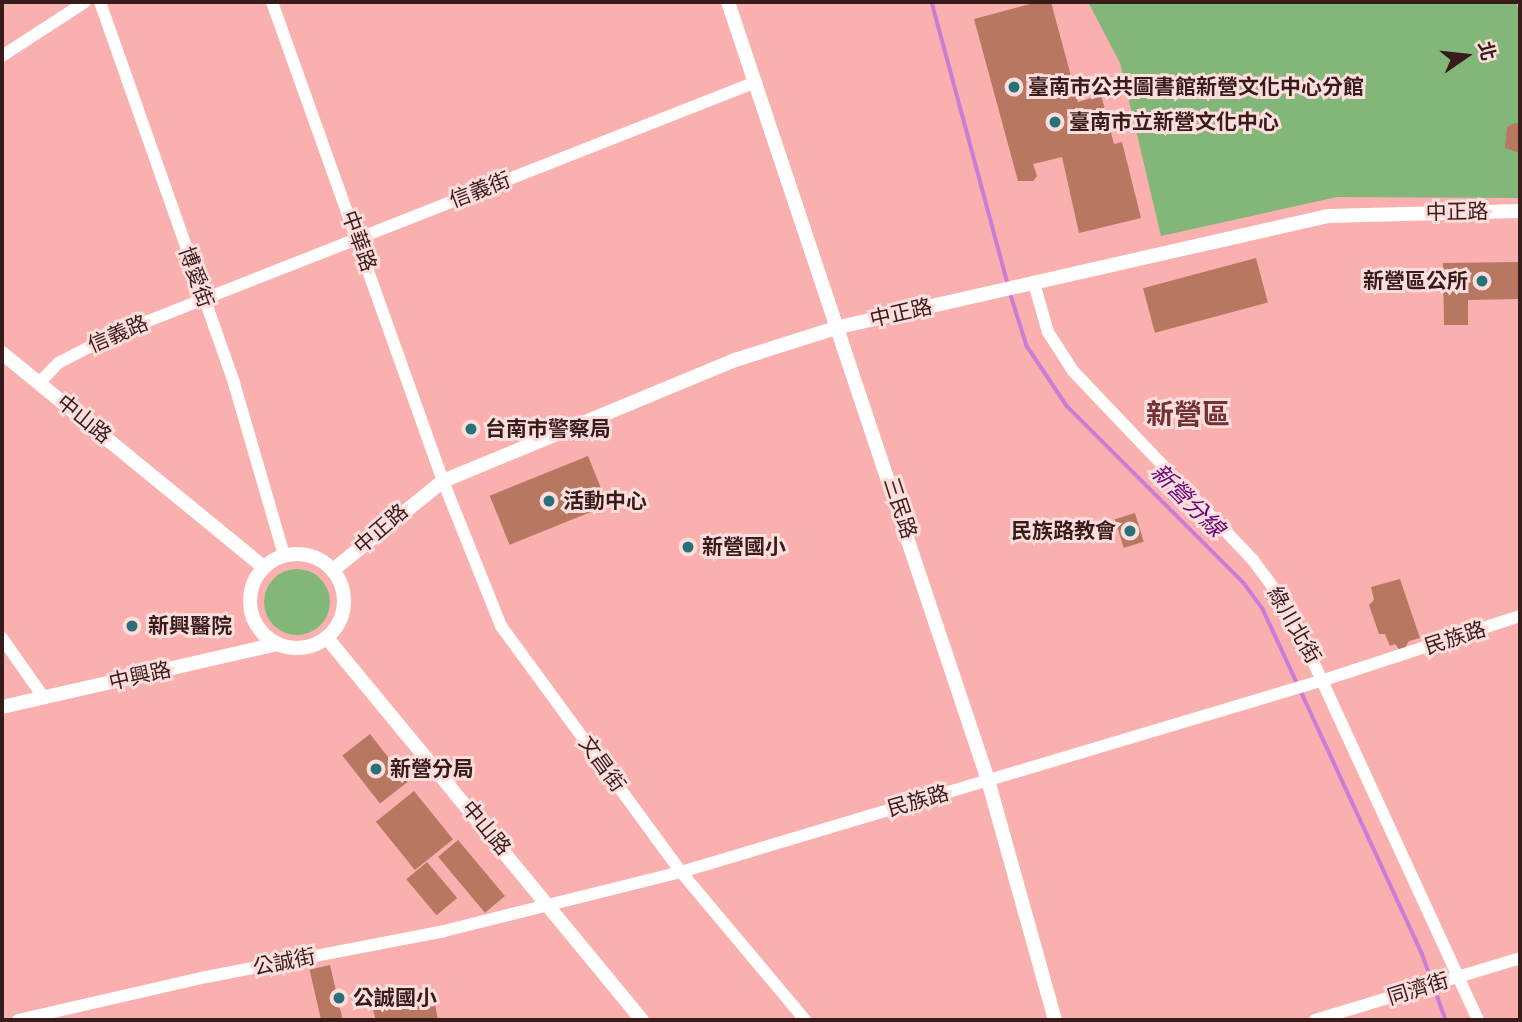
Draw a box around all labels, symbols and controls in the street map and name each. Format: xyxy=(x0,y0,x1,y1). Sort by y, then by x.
north arrow xyxy=(1431,21,1501,91)
text: 北 xyxy=(1474,39,1499,63)
place label: 臺南市公共圖書館新營文化中心分館 xyxy=(1028,74,1364,100)
marker: 臺南市公共圖書館新營文化中心分館 xyxy=(1006,79,1022,95)
place label: 臺南市立新營文化中心 xyxy=(1069,109,1279,135)
marker: 臺南市立新營文化中心 xyxy=(1047,114,1063,130)
street label: 信義街 xyxy=(446,167,514,213)
street label: 中正路 xyxy=(1425,199,1489,225)
street label: 中華路 xyxy=(336,207,382,275)
street label: 博愛街 xyxy=(173,243,219,311)
place label: 新營區公所 xyxy=(1363,268,1468,294)
marker: 新營區公所 xyxy=(1474,273,1490,289)
street label: 中正路 xyxy=(867,294,935,332)
street label: 信義路 xyxy=(84,310,152,358)
street label: 中山路 xyxy=(52,389,116,449)
district label: 新營區 xyxy=(1146,398,1230,432)
place label: 台南市警察局 xyxy=(485,416,611,442)
marker: 台南市警察局 xyxy=(463,421,479,437)
water label: 新營分線 xyxy=(1145,459,1229,543)
street label: 三民路 xyxy=(878,474,922,542)
place label: 活動中心 xyxy=(563,488,647,514)
marker: 活動中心 xyxy=(541,493,557,509)
street label: 中正路 xyxy=(349,499,413,559)
place label: 民族路教會 xyxy=(1011,518,1116,544)
marker: 民族路教會 xyxy=(1122,523,1138,539)
place label: 新營國小 xyxy=(702,534,786,560)
marker: 新營國小 xyxy=(680,539,696,555)
street label: 綠川北街 xyxy=(1262,582,1326,668)
place label: 新興醫院 xyxy=(148,613,232,639)
marker: 新興醫院 xyxy=(122,616,142,636)
street label: 民族路 xyxy=(1421,616,1489,660)
street label: 中興路 xyxy=(106,657,174,695)
street label: 文昌街 xyxy=(573,731,631,797)
place label: 新營分局 xyxy=(390,756,474,782)
marker: 新營分局 xyxy=(368,761,384,777)
street label: 民族路 xyxy=(884,780,952,822)
street label: 中山路 xyxy=(456,796,516,860)
street label: 公誠街 xyxy=(251,944,317,980)
street label: 同濟街 xyxy=(1384,968,1452,1010)
place label: 公誠國小 xyxy=(353,985,437,1011)
marker: 公誠國小 xyxy=(331,990,347,1006)

